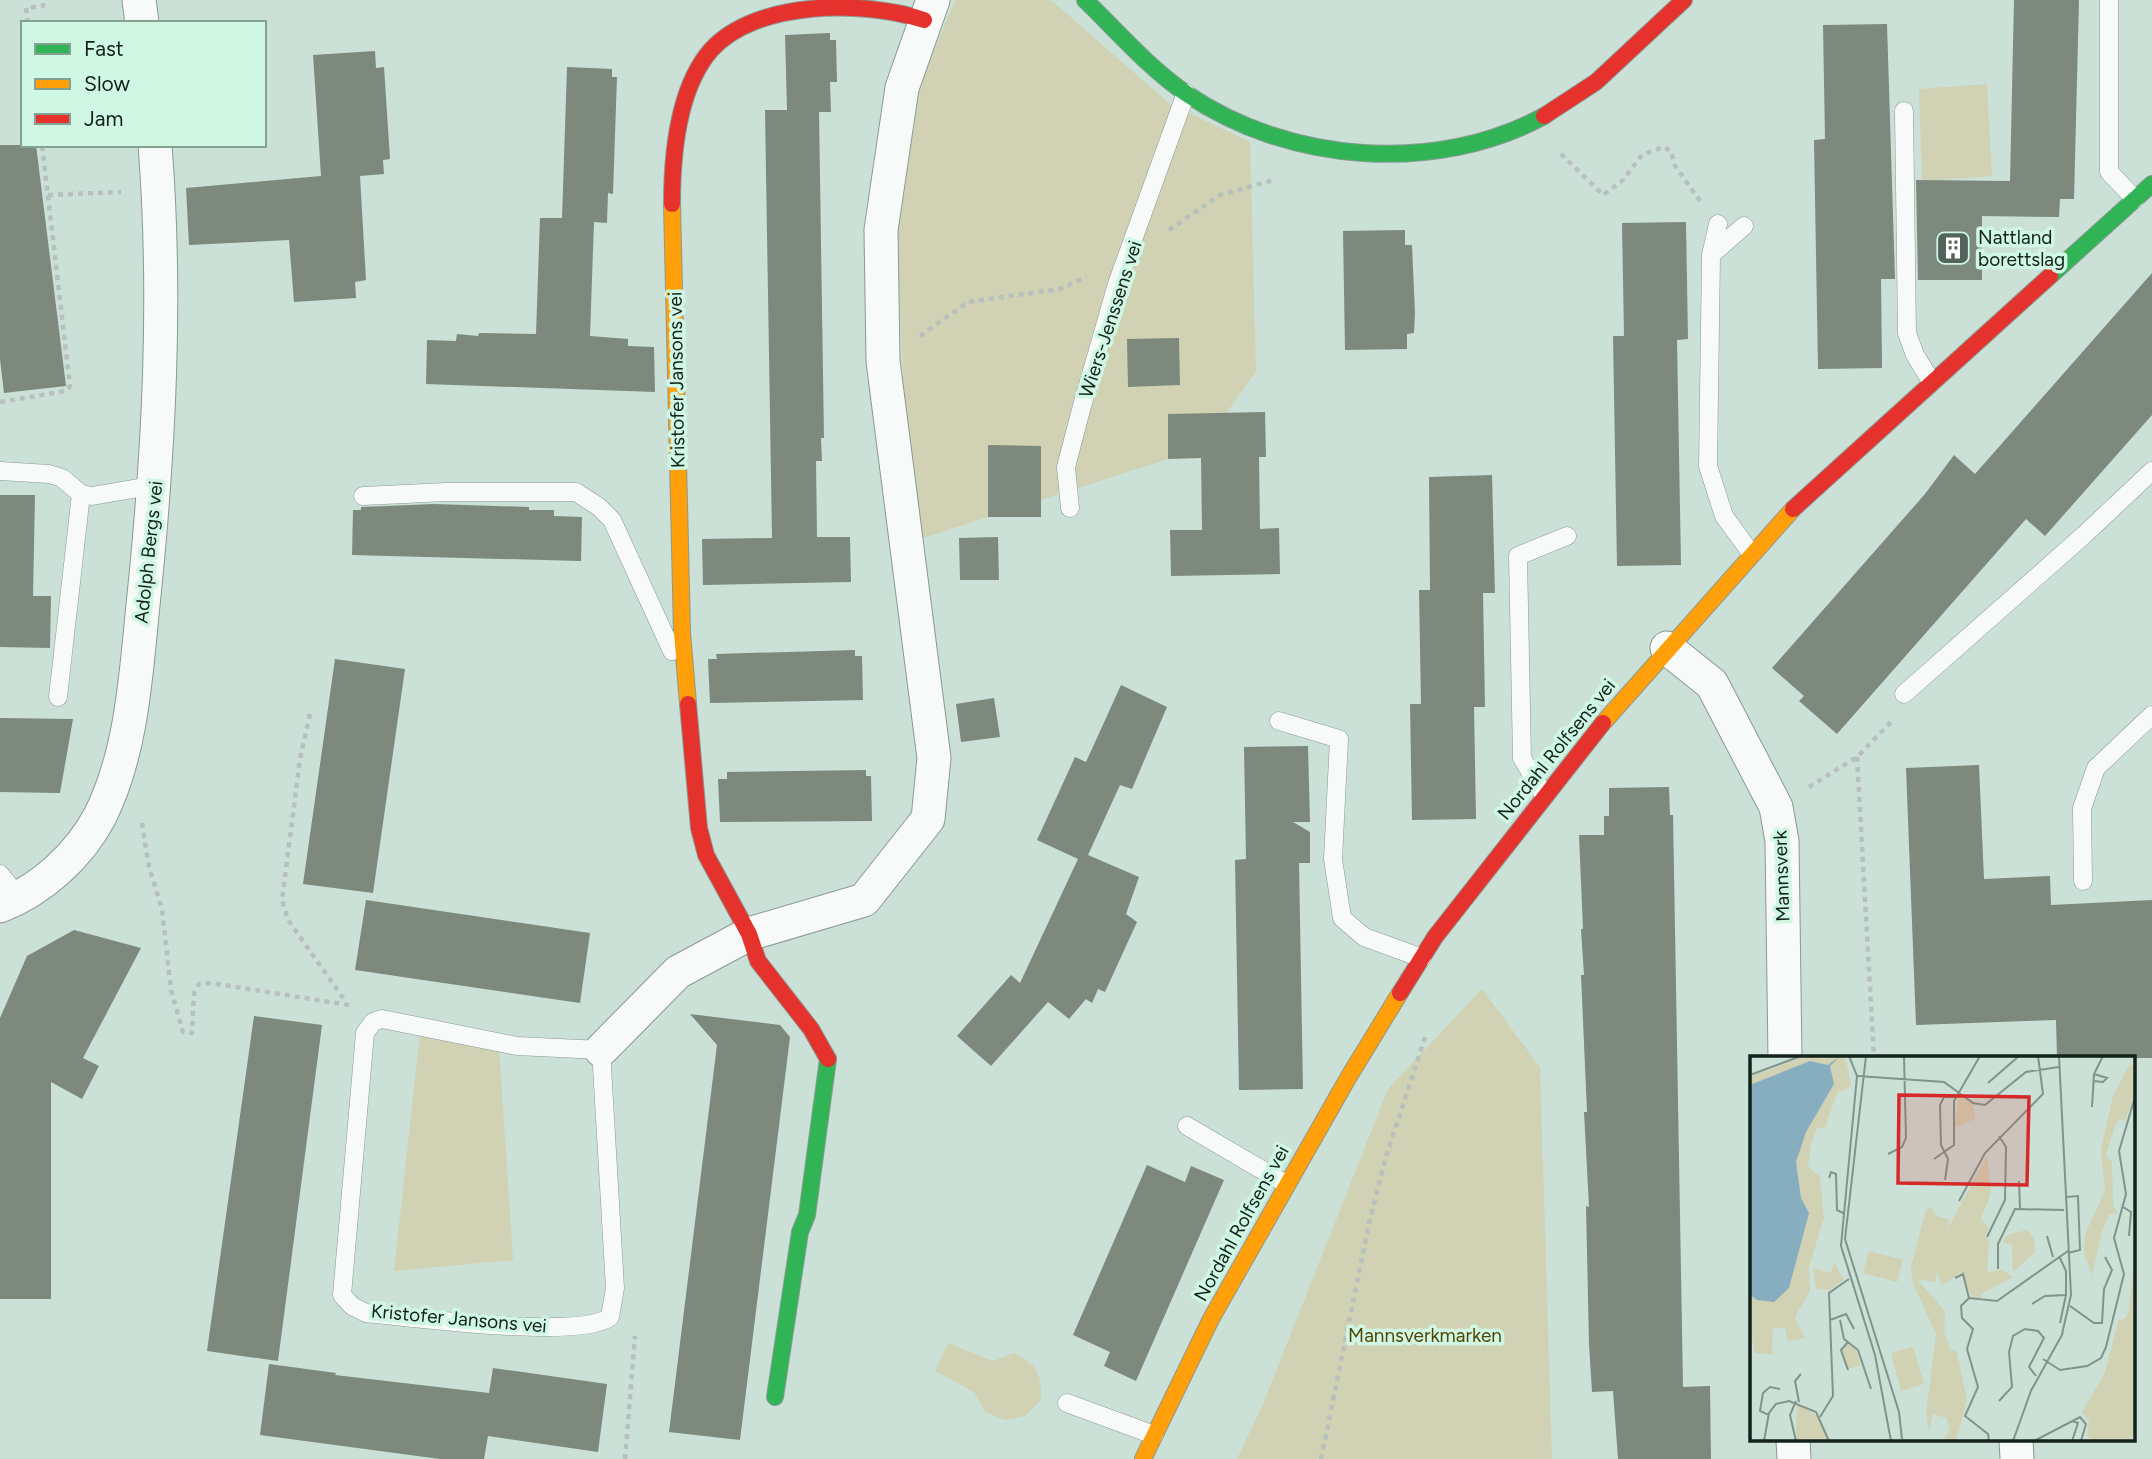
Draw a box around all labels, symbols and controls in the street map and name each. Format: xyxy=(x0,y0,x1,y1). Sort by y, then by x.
legend xyxy=(21,21,266,147)
text: Fast xyxy=(84,36,124,61)
text: Slow xyxy=(84,71,130,96)
text: Jam xyxy=(84,106,123,131)
place label: Nattland borettslag xyxy=(1978,226,2065,271)
building icon: Nattland borettslag xyxy=(1934,229,1972,267)
street label: Wiers-Jenssens vei xyxy=(1074,238,1147,401)
street label: Kristofer Jansons vei xyxy=(663,292,690,468)
street label: Adolph Bergs vei xyxy=(130,480,167,624)
street label: Nordahl Rolfsens vei xyxy=(1493,674,1620,824)
street label: Mannsverk xyxy=(1768,829,1795,922)
inset map xyxy=(1750,1056,2134,1442)
street label: Nordahl Rolfsens vei xyxy=(1189,1141,1294,1305)
street label: Kristofer Jansons vei xyxy=(370,1299,548,1338)
park label: Mannsverkmarken xyxy=(1348,1324,1502,1347)

